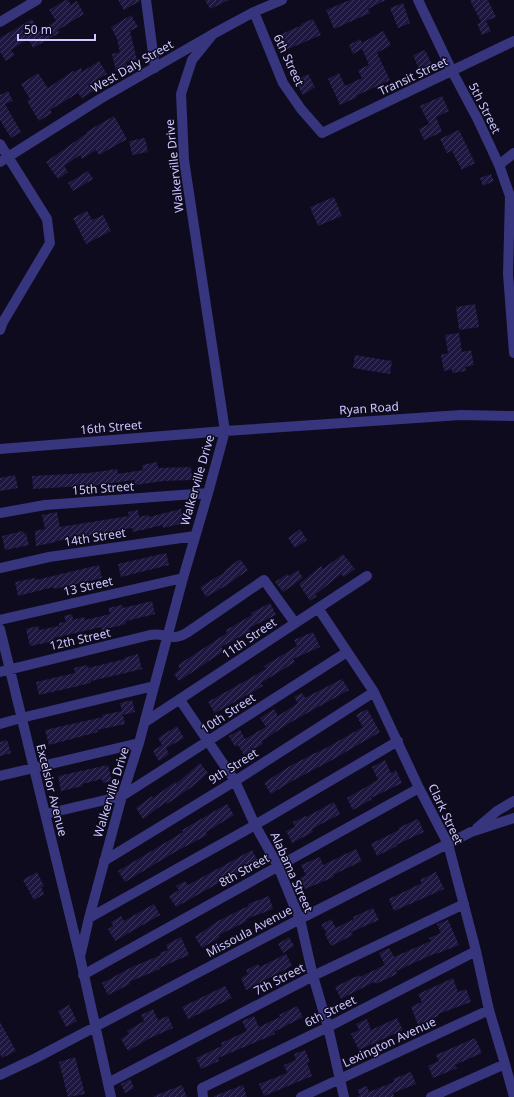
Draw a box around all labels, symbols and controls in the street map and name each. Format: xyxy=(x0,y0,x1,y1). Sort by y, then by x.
scale bar xyxy=(18,16,95,42)
text: 50 m xyxy=(24,21,52,38)
street label: 6th Street xyxy=(270,31,309,89)
street label: West Daly Street xyxy=(88,35,177,96)
street label: Transit Street xyxy=(376,52,451,99)
street label: 5th Street xyxy=(465,80,505,137)
street label: Walkerville Drive xyxy=(161,118,187,214)
street label: Ryan Road xyxy=(339,397,399,419)
street label: 16th Street xyxy=(79,416,143,438)
street label: Walkerville Drive xyxy=(176,432,218,527)
street label: 15th Street xyxy=(71,477,135,499)
street label: 14th Street xyxy=(63,524,128,550)
street label: 13 Street xyxy=(62,572,115,600)
street label: 11th Street xyxy=(219,613,280,662)
street label: 12th Street xyxy=(48,624,113,654)
street label: 10th Street xyxy=(197,689,259,737)
street label: Excelsior Avenue xyxy=(32,742,72,838)
street label: Walkerville Drive xyxy=(89,744,133,839)
street label: 9th Street xyxy=(205,744,261,788)
street label: Clark Street xyxy=(424,781,468,848)
street label: Alabama Street xyxy=(267,829,318,915)
street label: 8th Street xyxy=(216,849,273,891)
street label: Missoula Avenue xyxy=(203,901,295,961)
street label: 7th Street xyxy=(251,959,308,999)
street label: 6th Street xyxy=(301,991,359,1031)
street label: Lexington Avenue xyxy=(339,1013,439,1071)

